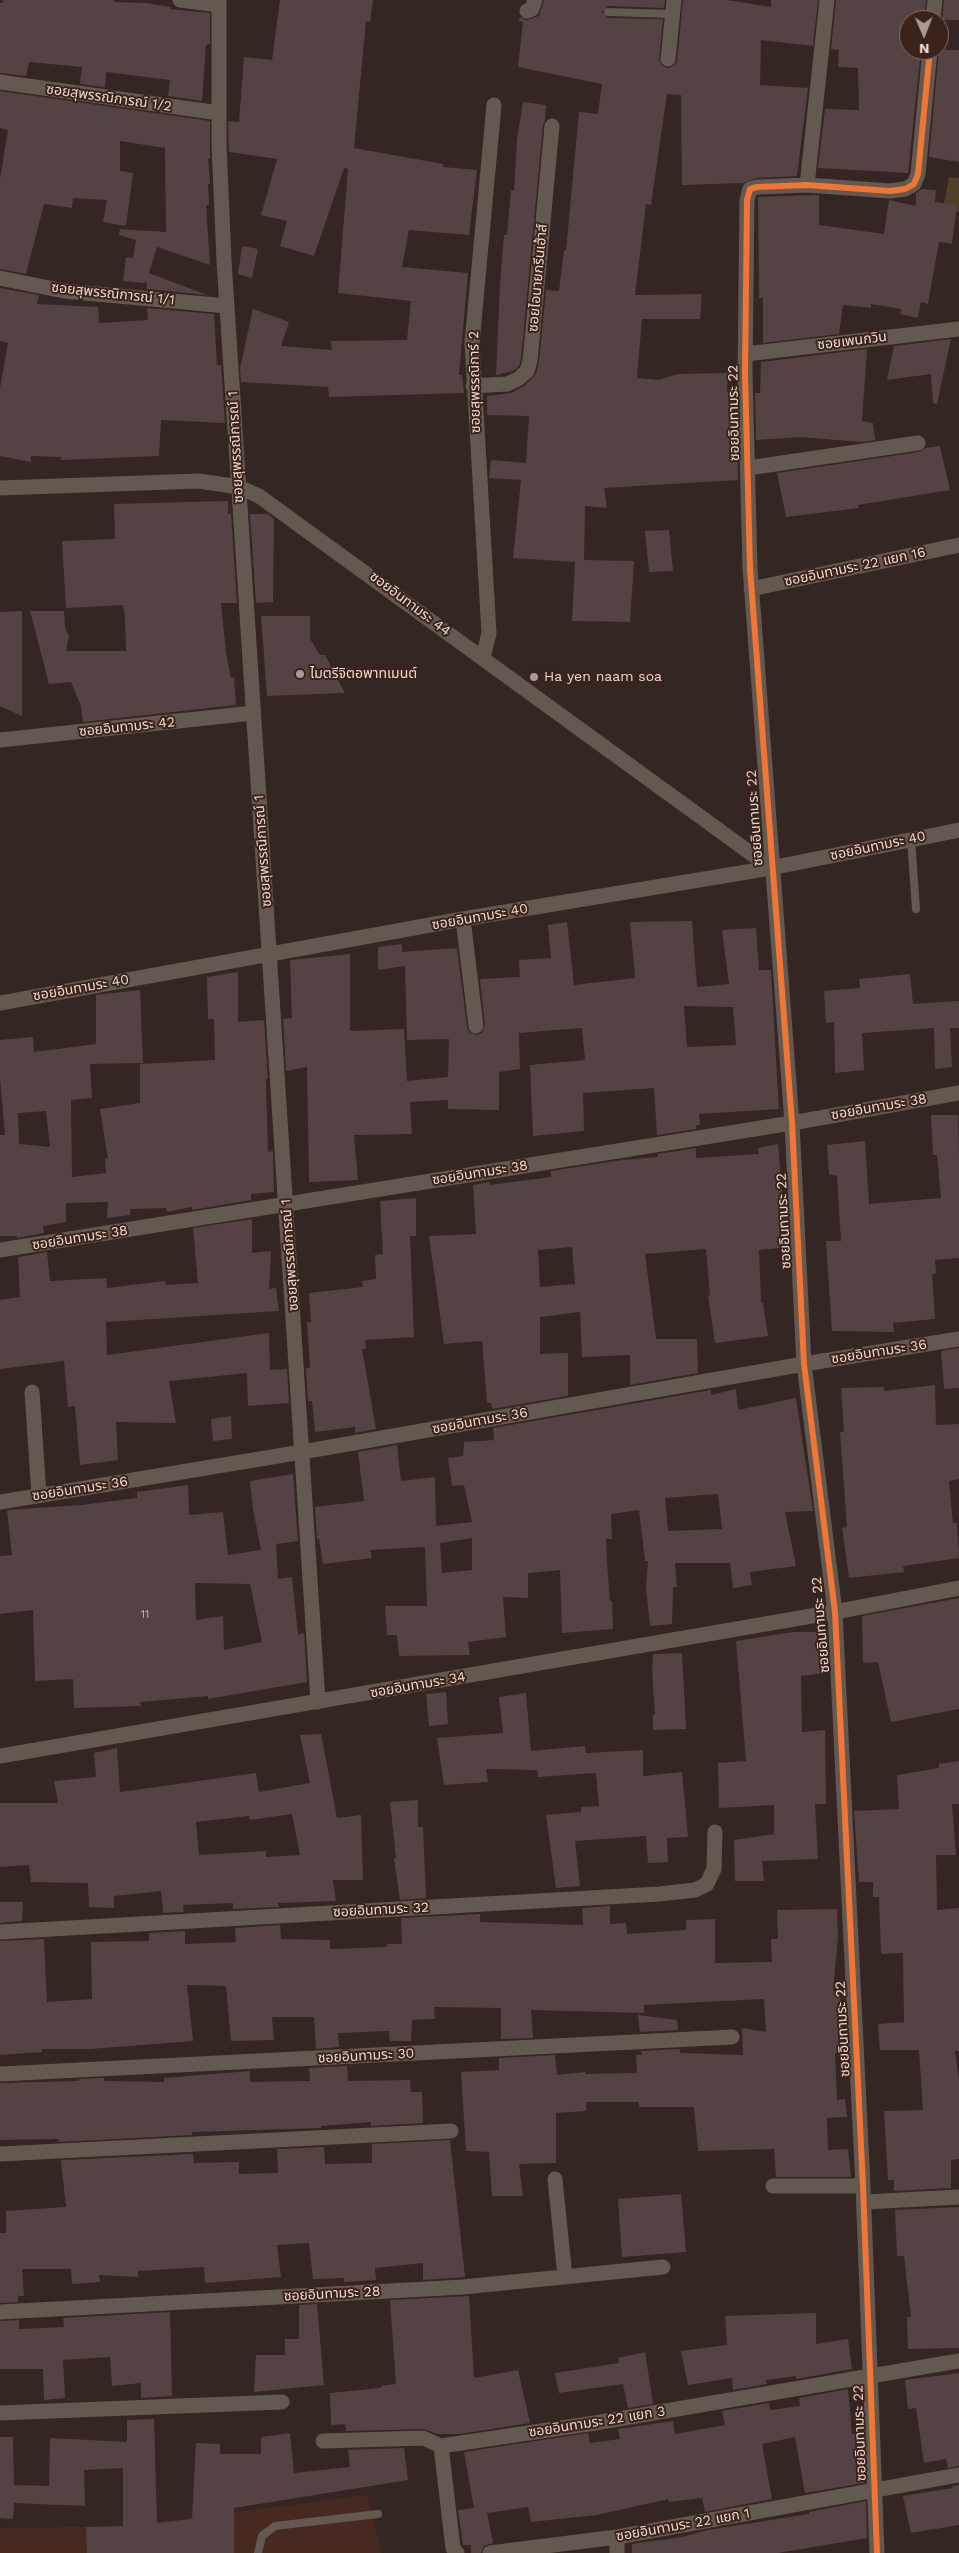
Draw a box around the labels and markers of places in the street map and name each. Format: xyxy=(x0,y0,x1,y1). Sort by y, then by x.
place label: ไมตรีจิตอพาทเมนต์ xyxy=(310,666,417,682)
marker: ไมตรีจิตอพาทเมนต์ xyxy=(294,668,306,680)
place label: Ha yen naam soa xyxy=(544,669,662,685)
marker: Ha yen naam soa xyxy=(528,671,540,683)

